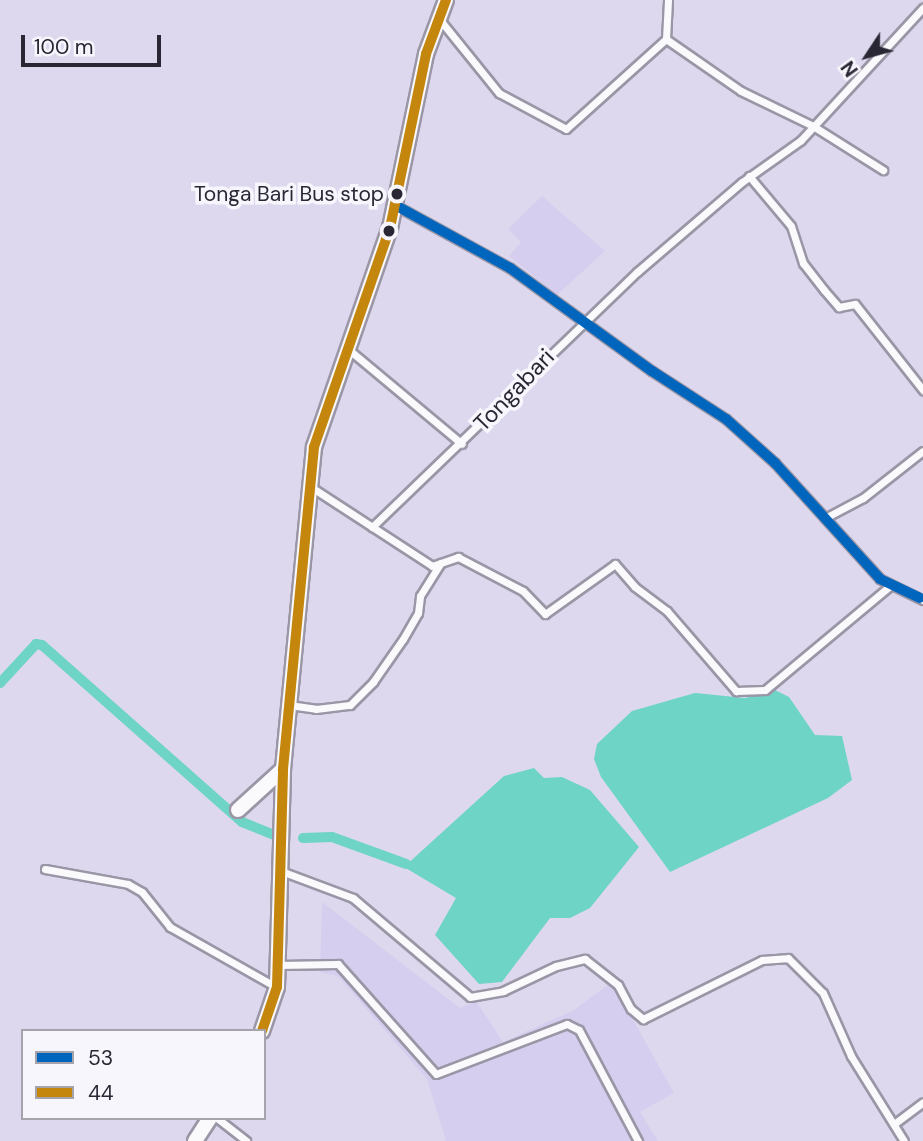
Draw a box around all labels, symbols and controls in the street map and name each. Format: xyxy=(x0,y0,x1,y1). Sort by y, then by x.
scale bar xyxy=(24,21,164,65)
north arrow xyxy=(832,21,902,91)
text: 100 m xyxy=(34,33,94,61)
text: N xyxy=(835,56,864,82)
place label: Tonga Bari Bus stop xyxy=(194,181,384,207)
marker: Tonga Bari Bus stop xyxy=(390,187,404,201)
unlabelled marker xyxy=(382,224,396,238)
street label: Tongabari xyxy=(468,343,560,437)
legend xyxy=(21,1029,266,1120)
text: 53 xyxy=(88,1044,113,1072)
text: 44 xyxy=(88,1079,114,1107)

